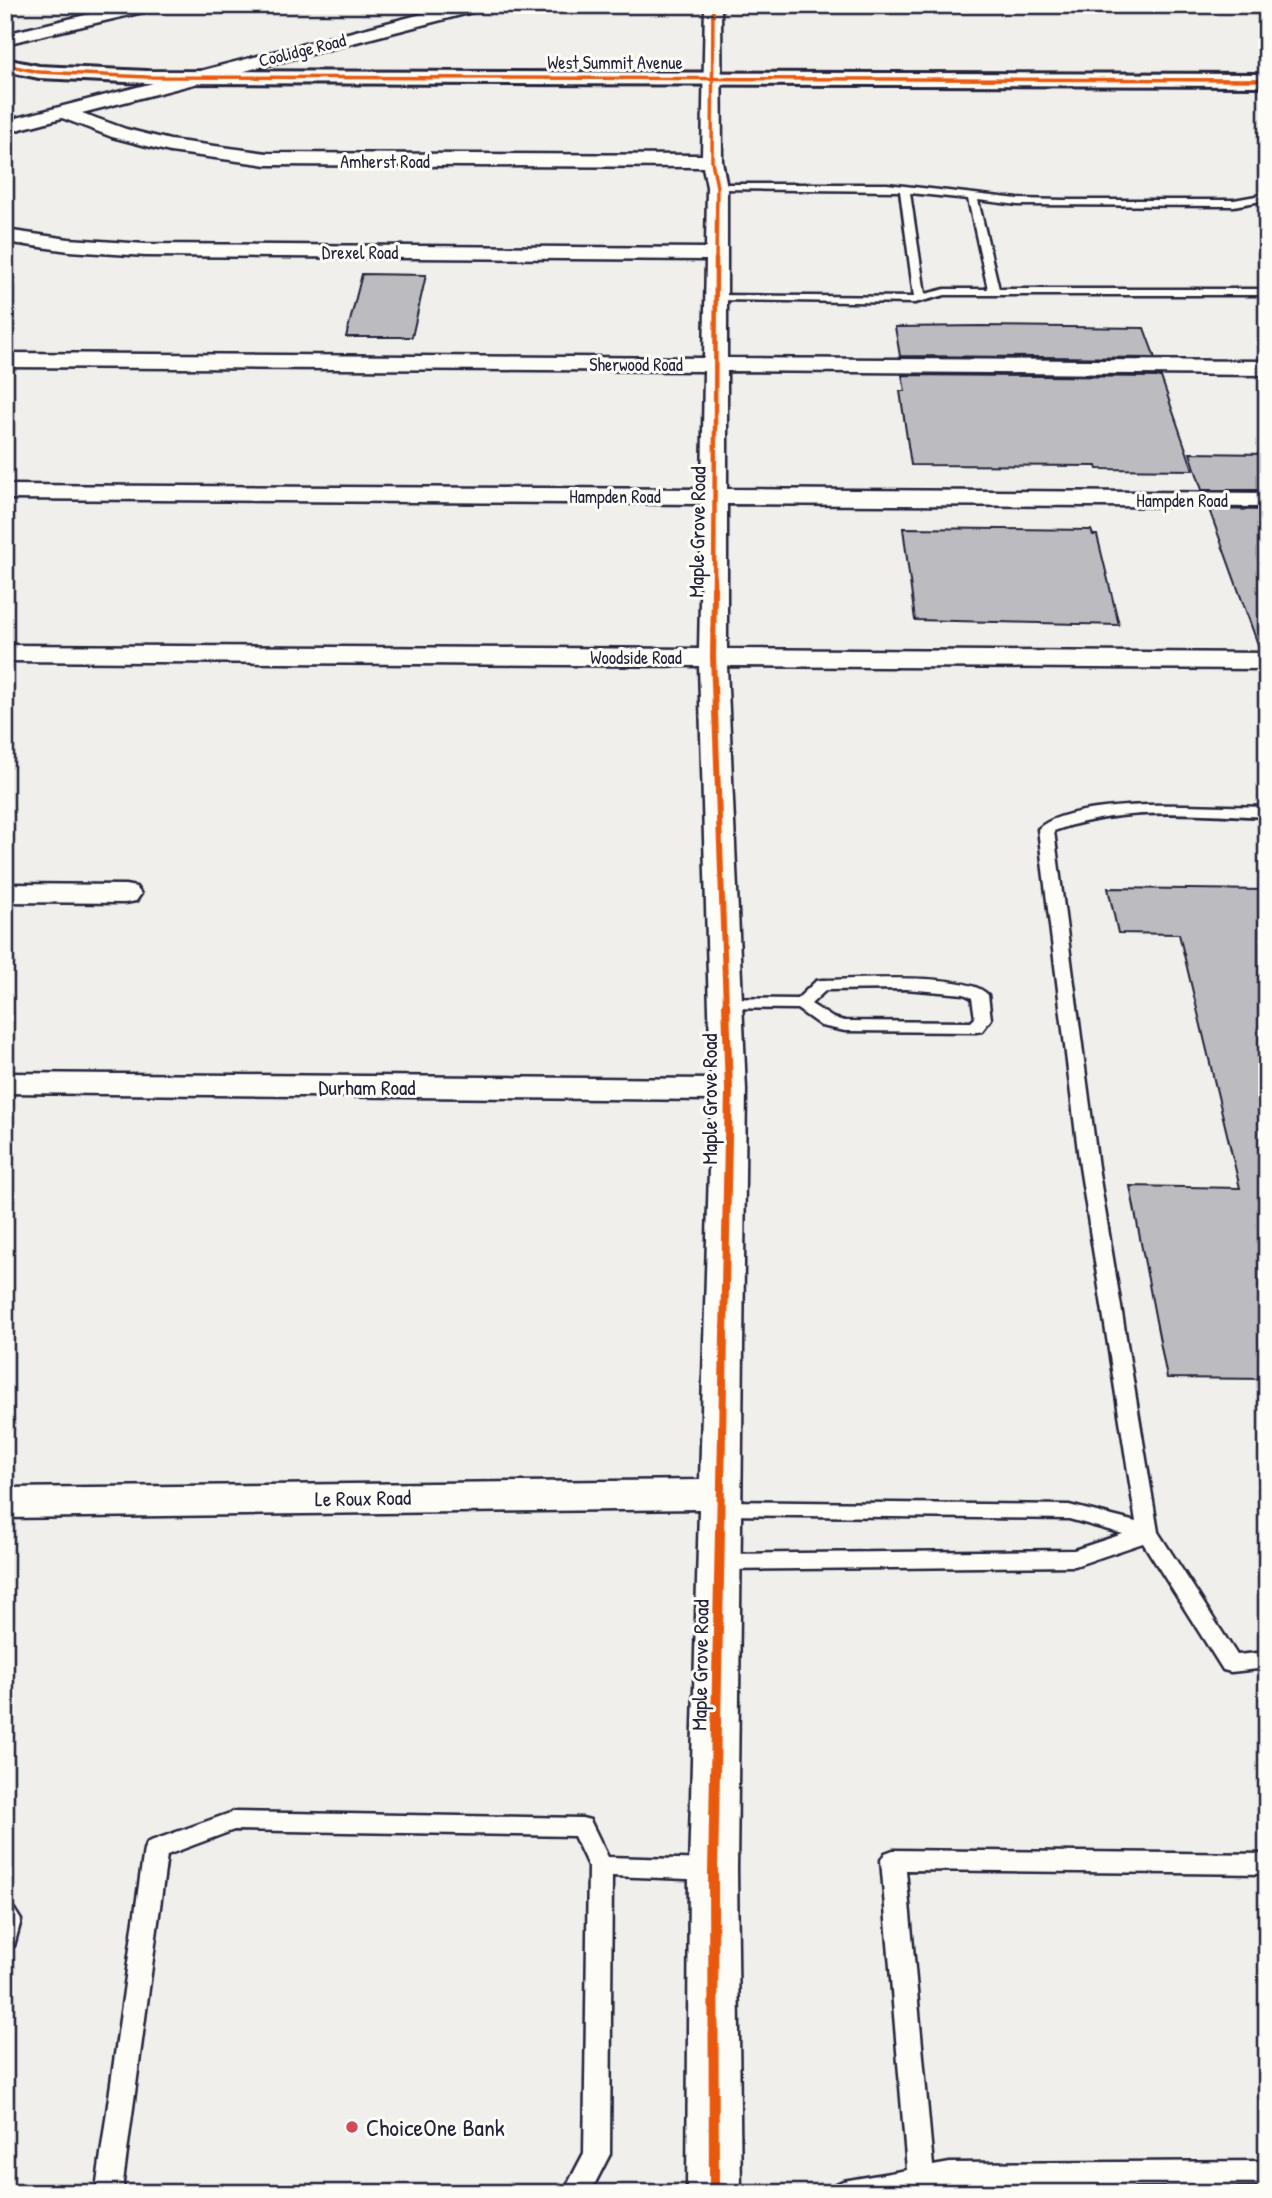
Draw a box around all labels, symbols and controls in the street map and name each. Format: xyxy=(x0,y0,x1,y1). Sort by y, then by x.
street label: Coolidge Road xyxy=(256,27,348,73)
street label: West Summit Avenue xyxy=(547,50,683,75)
street label: Amherst Road xyxy=(340,149,430,174)
street label: Drexel Road xyxy=(322,240,398,265)
street label: Sherwood Road xyxy=(589,352,683,377)
street label: Maple Grove Road xyxy=(681,466,713,598)
street label: Hampden Road xyxy=(569,484,661,509)
street label: Hampden Road xyxy=(1136,488,1228,513)
street label: Woodside Road xyxy=(590,645,682,670)
street label: Maple Grove Road xyxy=(695,1033,724,1165)
street label: Durham Road xyxy=(318,1073,416,1102)
street label: Le Roux Road xyxy=(315,1483,411,1513)
street label: Maple Grove Road xyxy=(684,1599,716,1731)
place label: ChoiceOne Bank xyxy=(366,2111,505,2143)
marker: ChoiceOne Bank xyxy=(344,2119,360,2135)

